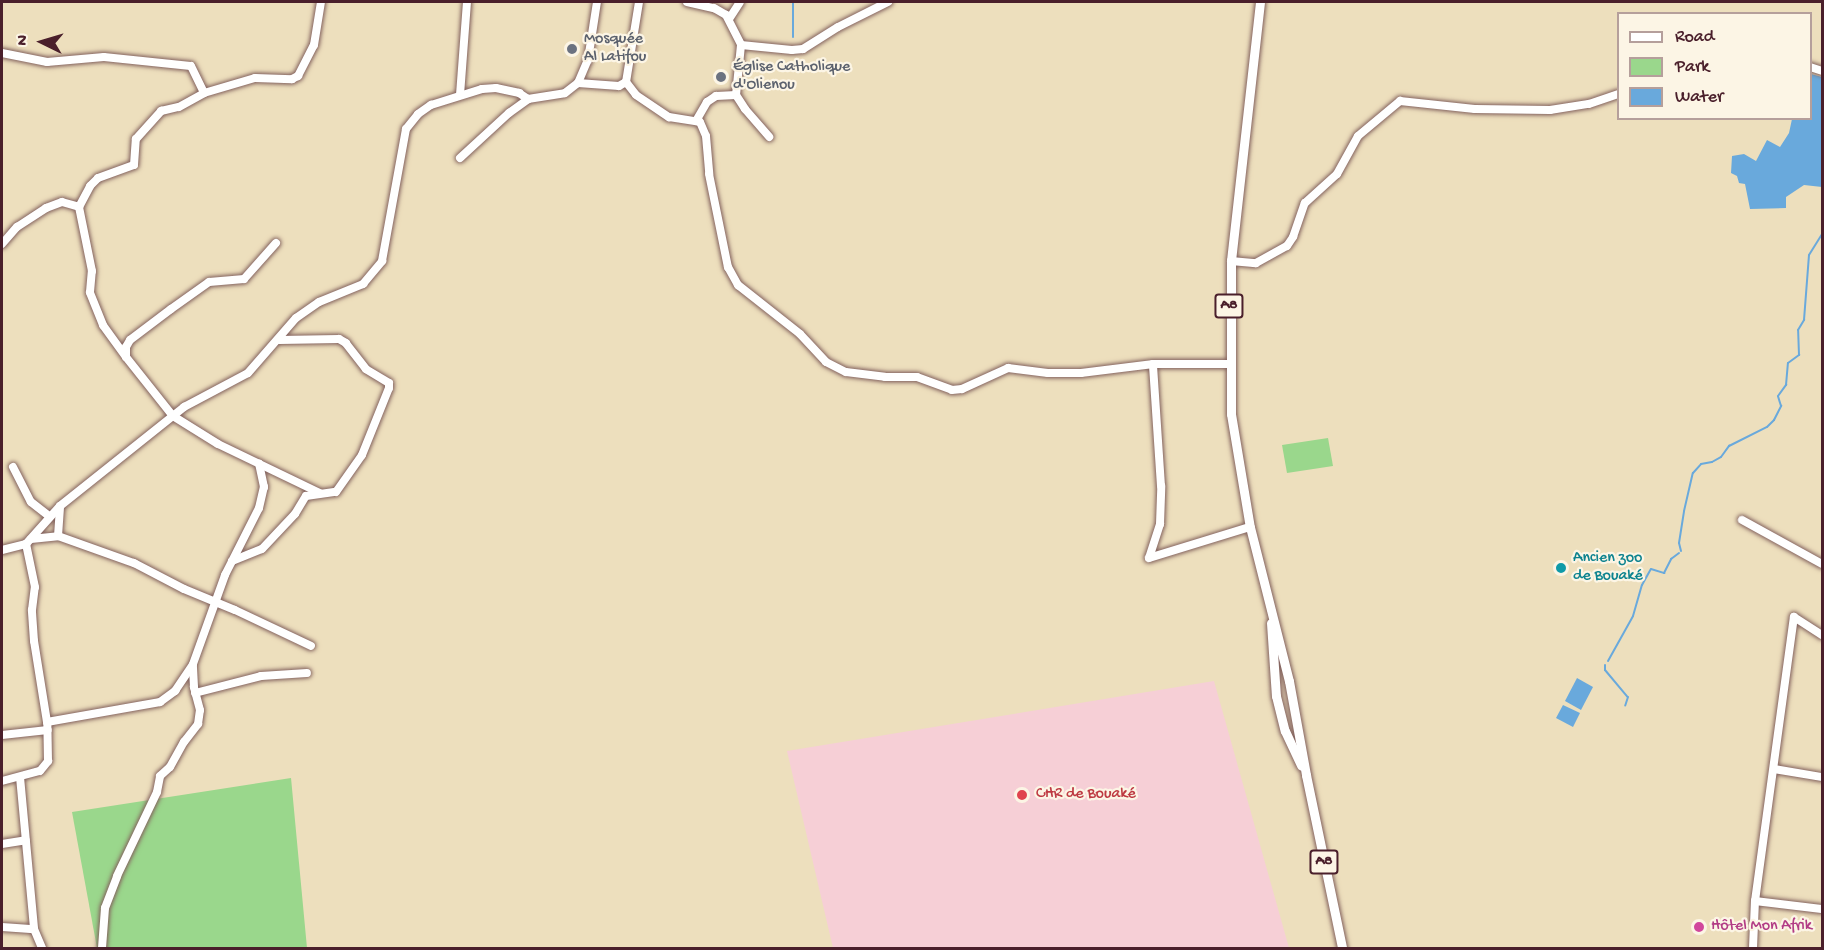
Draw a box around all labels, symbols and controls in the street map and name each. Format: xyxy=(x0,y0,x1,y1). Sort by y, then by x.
north arrow xyxy=(12,12,72,72)
legend xyxy=(1617,12,1812,120)
text: Road xyxy=(1675,27,1714,48)
place label: Mosquée Al Latifou xyxy=(584,30,646,68)
text: N xyxy=(14,34,33,46)
marker: Mosquée Al Latifou xyxy=(565,42,579,56)
text: Park xyxy=(1675,57,1709,78)
place label: Église Catholique d'Olienou xyxy=(733,58,850,96)
marker: Église Catholique d'Olienou xyxy=(714,70,728,84)
text: Water xyxy=(1675,87,1723,108)
road number: A8 xyxy=(1214,294,1244,318)
place label: Ancien zoo de Bouaké xyxy=(1573,549,1643,587)
marker: Ancien zoo de Bouaké xyxy=(1554,561,1568,575)
place label: CHR de Bouaké xyxy=(1036,785,1136,805)
marker: CHR de Bouaké xyxy=(1013,786,1031,804)
road number: A8 xyxy=(1309,850,1339,874)
place label: Hôtel Mon Afrik xyxy=(1711,917,1812,937)
marker: Hôtel Mon Afrik xyxy=(1692,920,1706,934)

